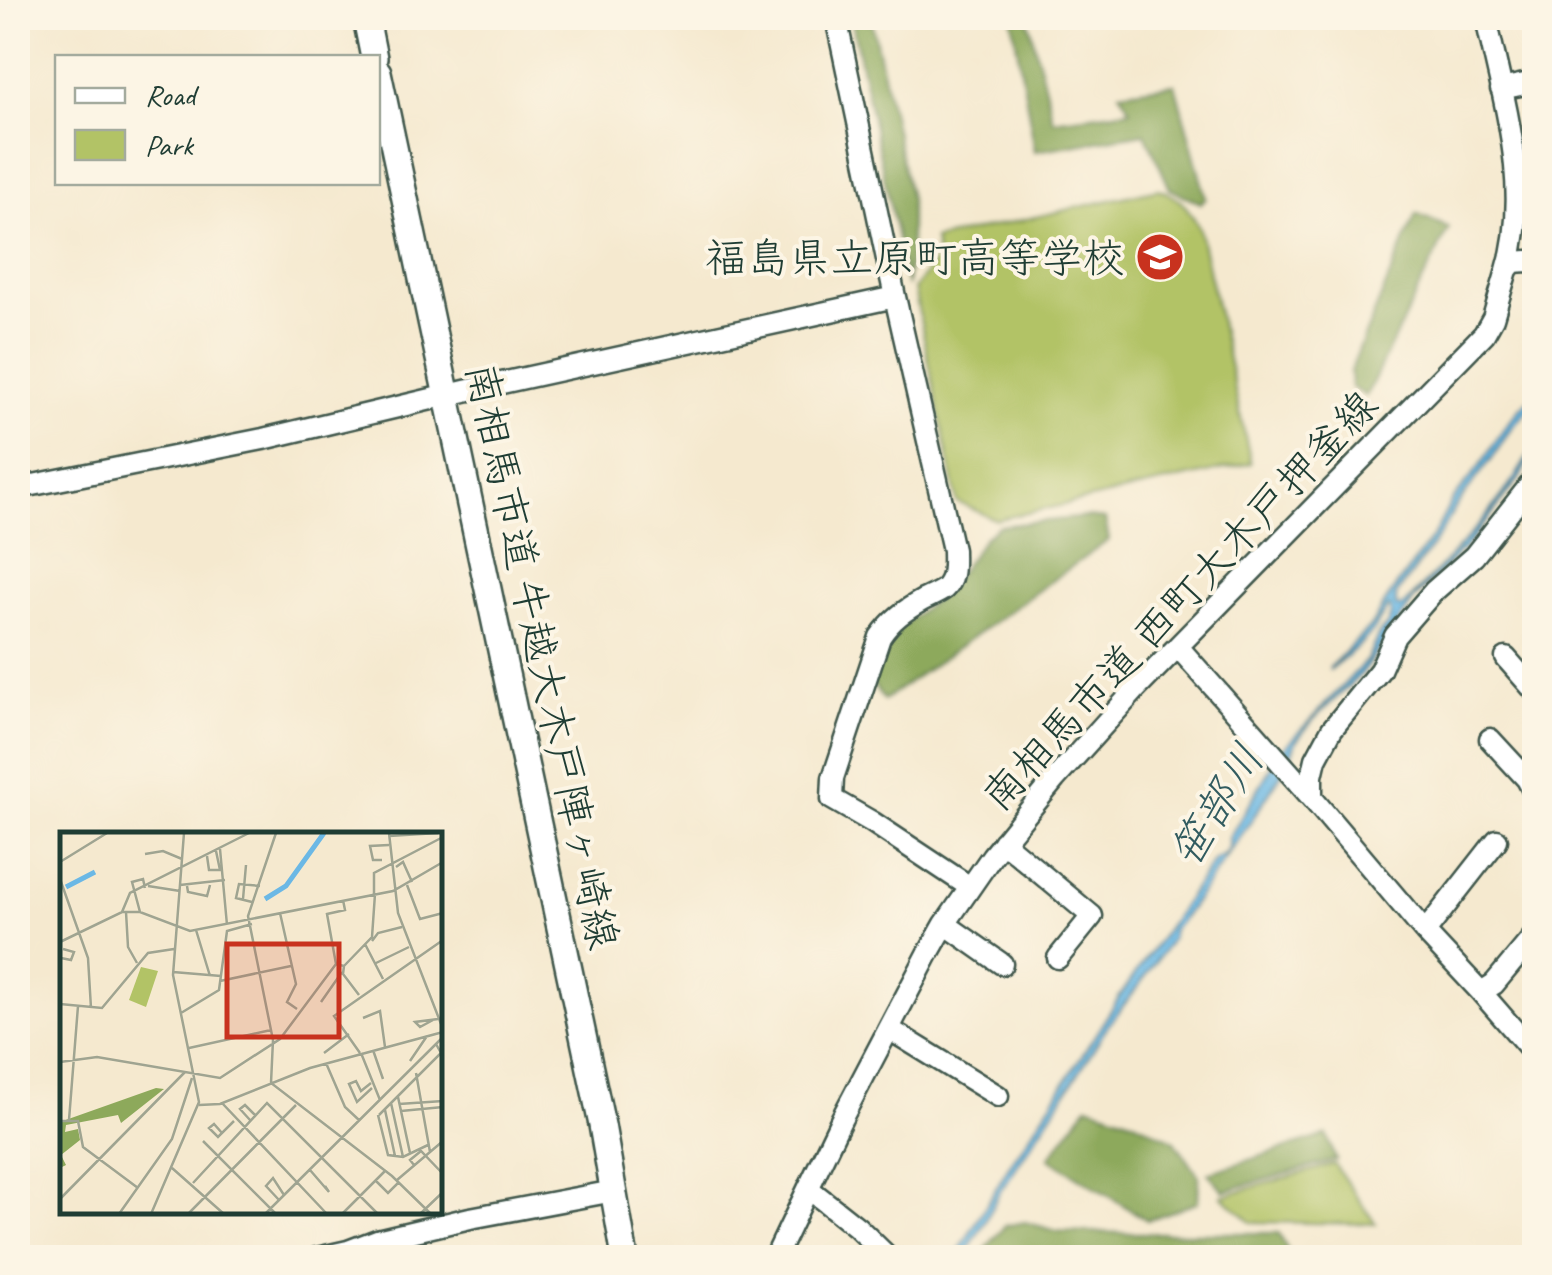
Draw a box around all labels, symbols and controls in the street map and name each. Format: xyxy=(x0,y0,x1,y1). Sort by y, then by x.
legend xyxy=(55,55,380,185)
text: Road xyxy=(145,76,199,114)
text: Park xyxy=(145,126,195,164)
school or university icon: 福島県立原町高等学校 xyxy=(1134,231,1186,283)
place label: 福島県立原町高等学校 xyxy=(705,232,1125,285)
street label: 南相馬市道 牛越大木戸陣ヶ崎線 xyxy=(453,358,630,954)
street label: 南相馬市道 西町大木戸押釜線 xyxy=(971,380,1389,822)
water label: 笹部川 xyxy=(1157,733,1277,878)
inset map xyxy=(60,832,442,1215)

